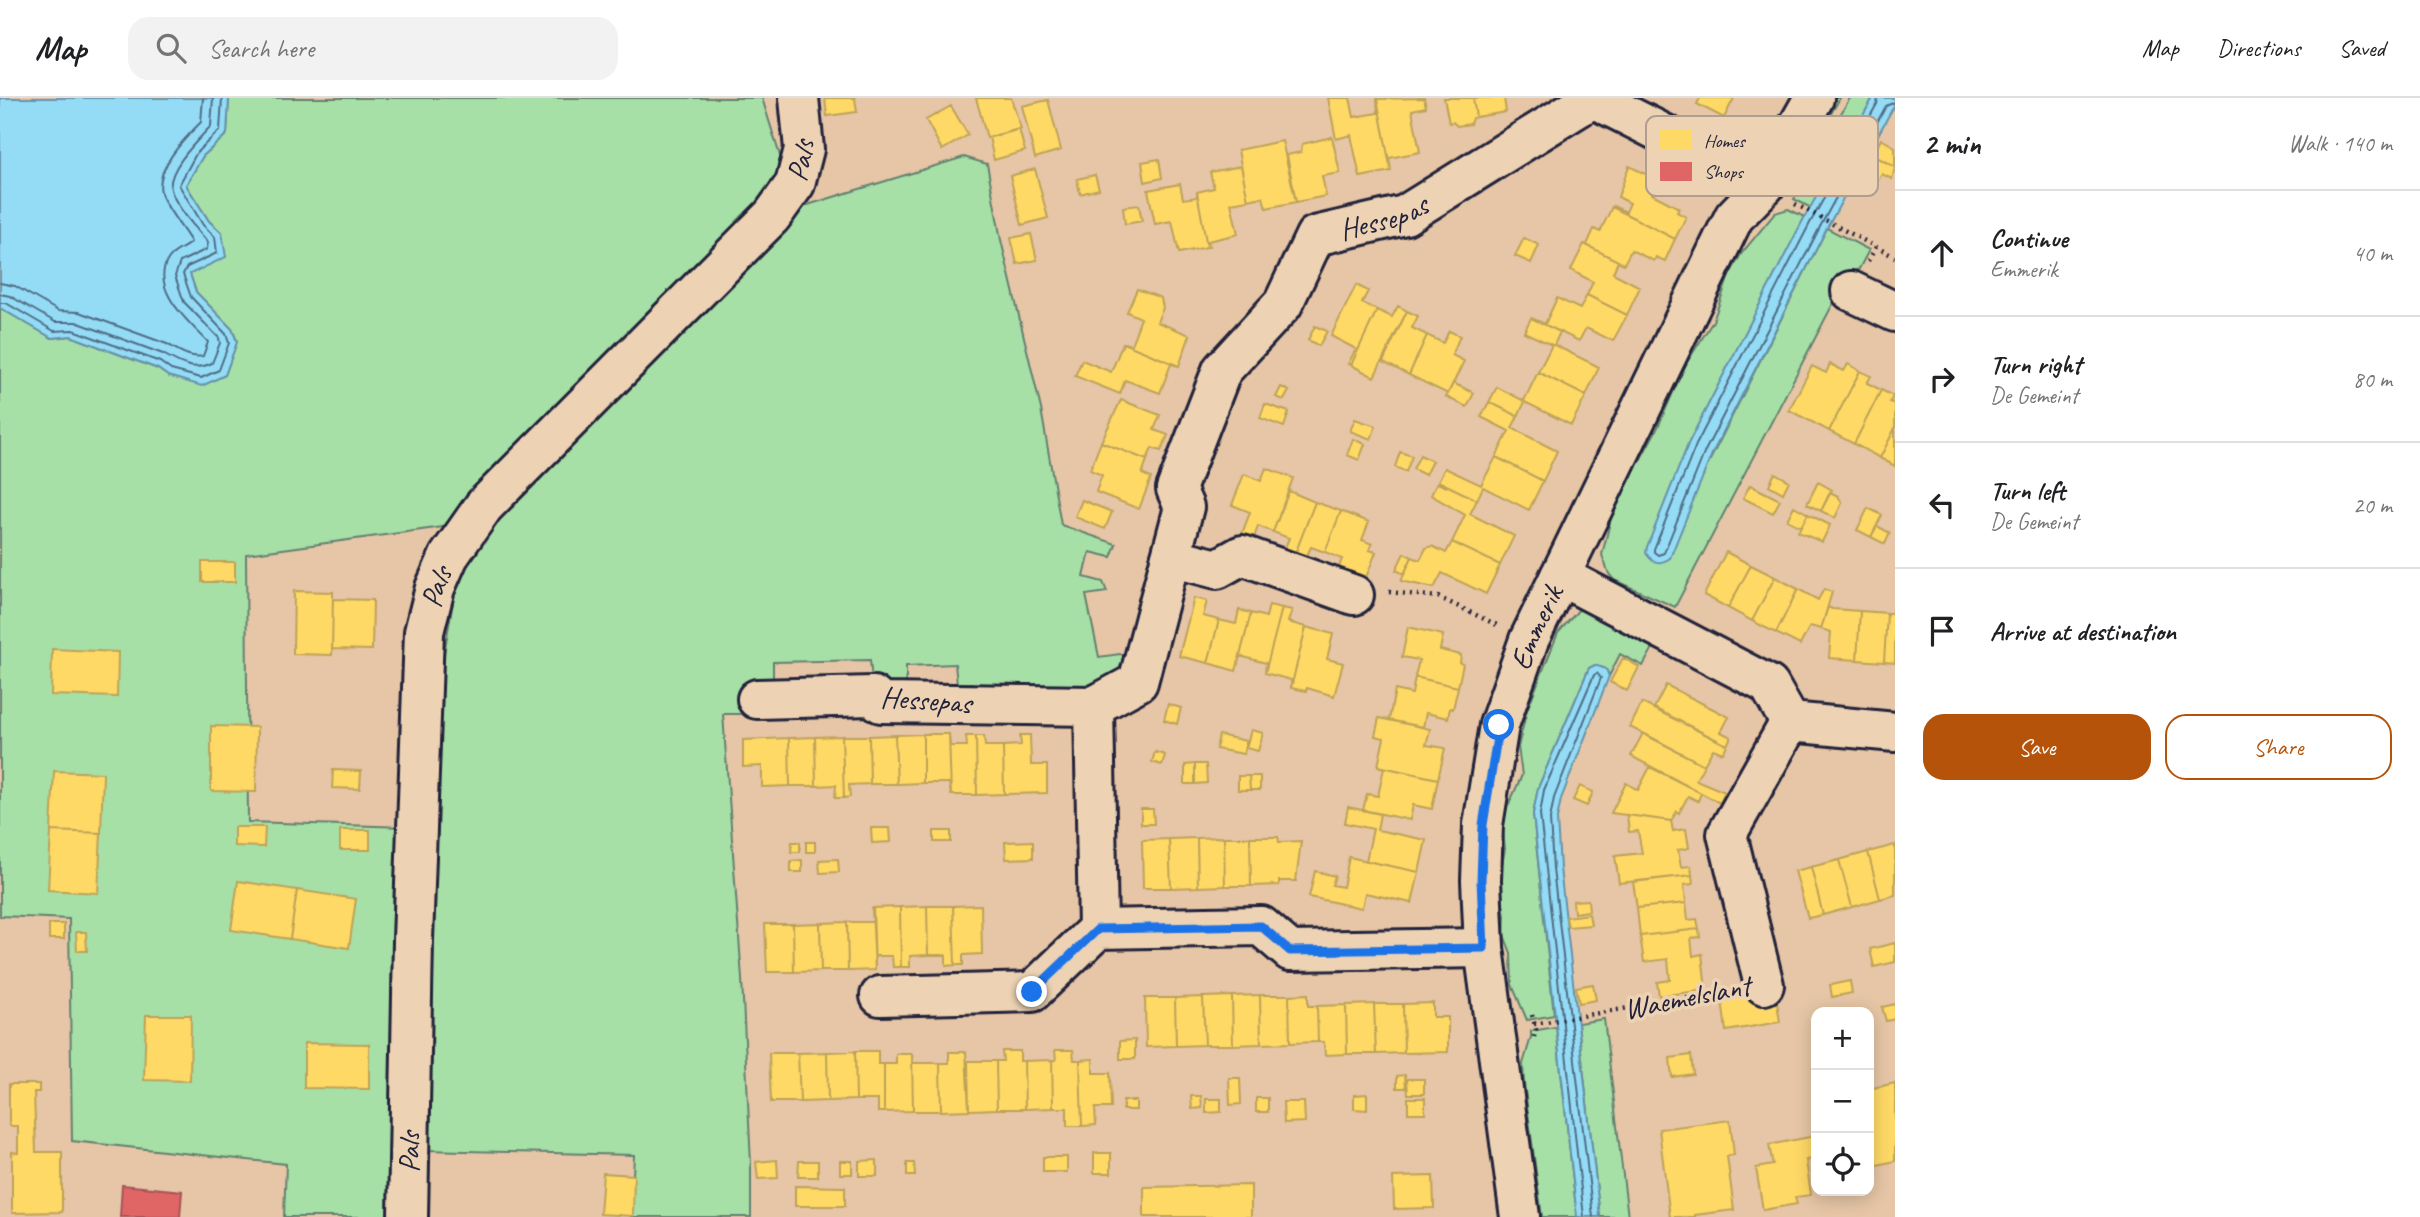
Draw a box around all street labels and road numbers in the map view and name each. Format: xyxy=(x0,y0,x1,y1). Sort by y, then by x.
street label: Pals xyxy=(778,136,823,185)
street label: Hessepas xyxy=(1336,185,1438,249)
street label: Pals xyxy=(412,558,462,611)
street label: Emmerik xyxy=(1501,578,1572,675)
street label: Hessepas xyxy=(879,678,975,722)
street label: Waemelslant xyxy=(1621,965,1757,1028)
street label: Pals xyxy=(390,1128,429,1173)

